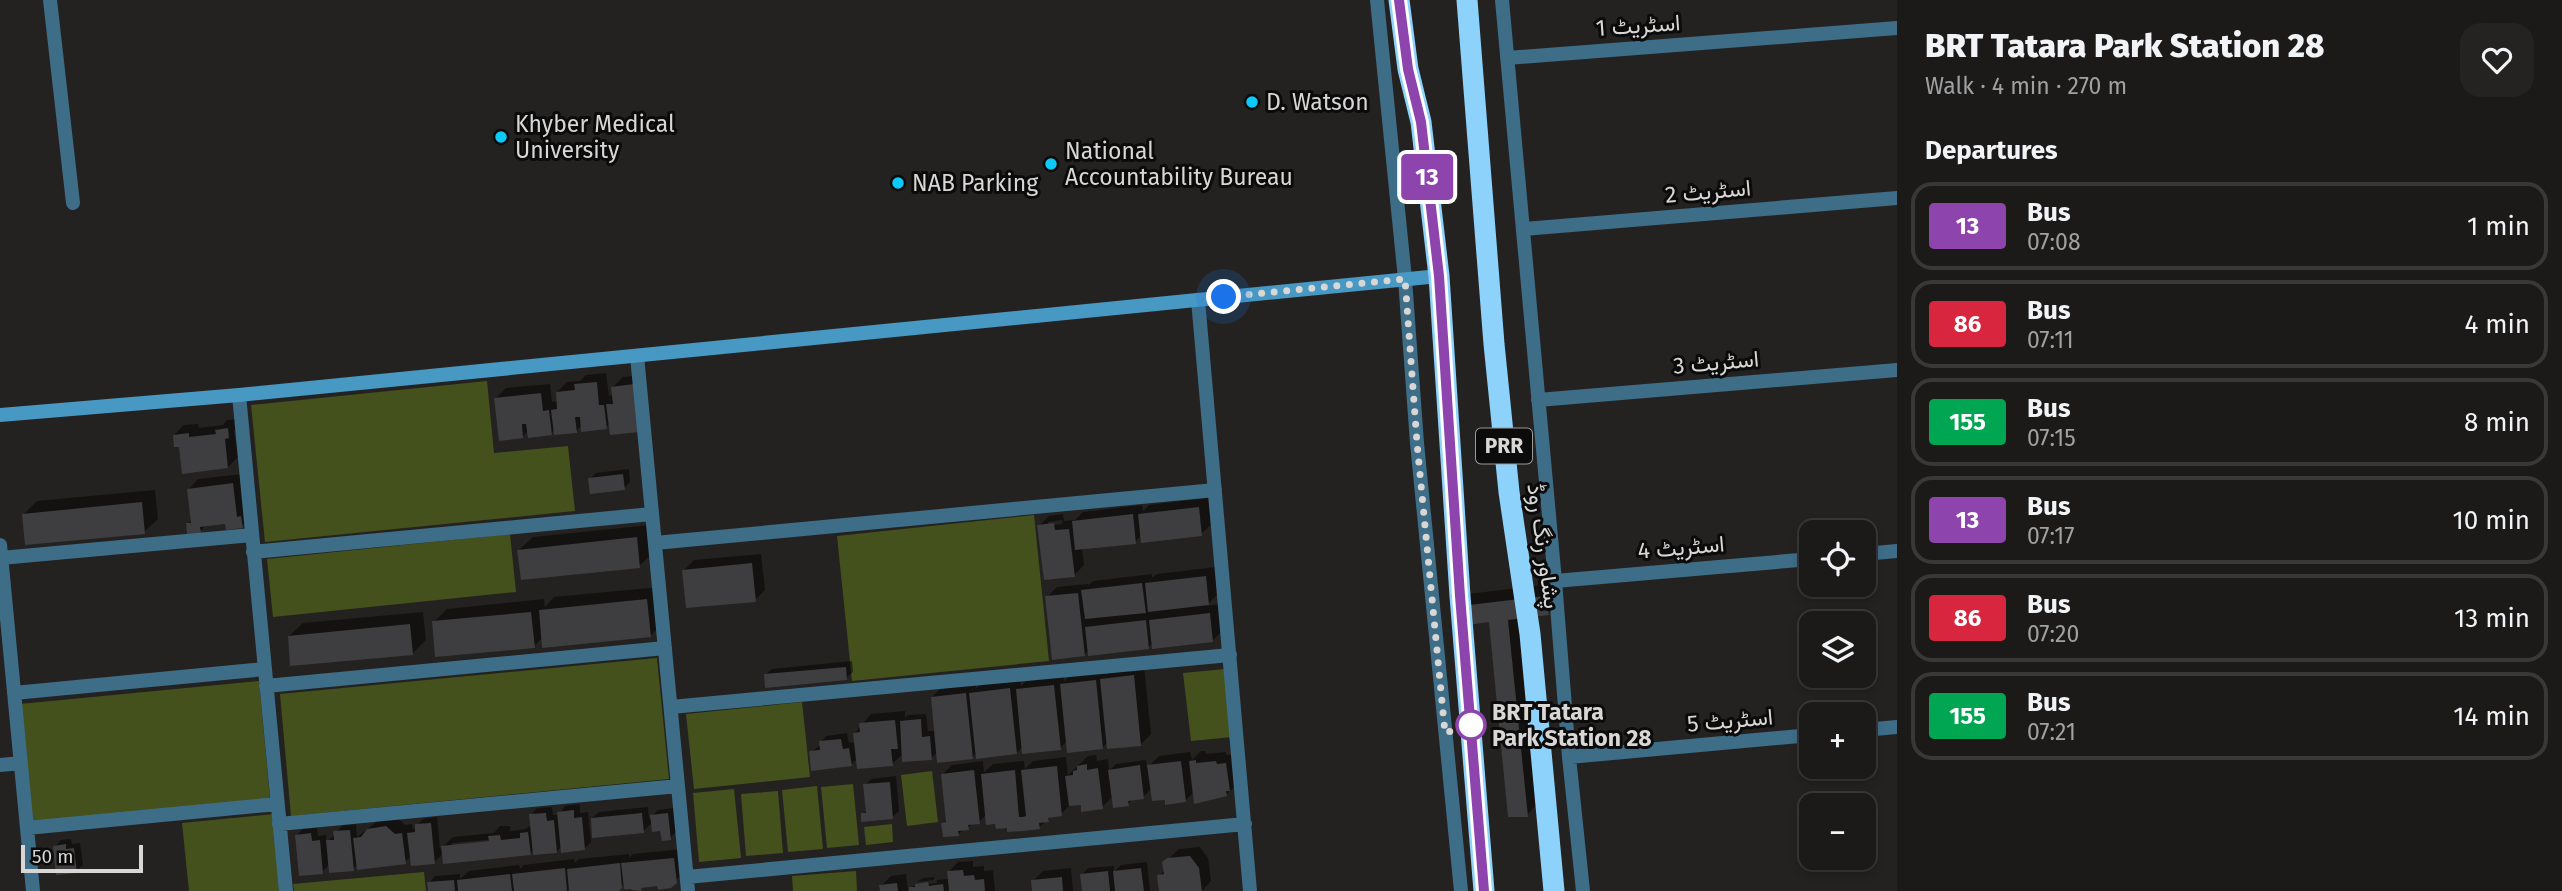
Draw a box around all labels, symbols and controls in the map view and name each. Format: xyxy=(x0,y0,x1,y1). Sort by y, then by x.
street label: اسٹریٹ 1 xyxy=(1595,8,1681,43)
button: heart xyxy=(2460,23,2534,97)
text: BRT Tatara Park Station 28 xyxy=(1925,26,2324,66)
text: Walk · 4 min · 270 m xyxy=(1925,72,2127,100)
place label: D. Watson xyxy=(1266,88,1369,116)
marker: D. Watson xyxy=(1244,94,1260,110)
place label: Khyber Medical University xyxy=(515,110,675,164)
marker: Khyber Medical University xyxy=(493,129,509,145)
text: Departures xyxy=(1925,135,2058,166)
place label: National Accountability Bureau xyxy=(1065,137,1293,191)
line badge: 13 xyxy=(1396,154,1458,200)
marker: National Accountability Bureau xyxy=(1043,156,1059,172)
text: 13 xyxy=(1415,163,1439,191)
place label: NAB Parking xyxy=(912,169,1038,197)
street label: اسٹریٹ 2 xyxy=(1664,173,1752,210)
marker: NAB Parking xyxy=(890,175,906,191)
text: Bus xyxy=(2027,197,2070,228)
text: 1 min xyxy=(2467,211,2530,242)
text: 13 xyxy=(1956,212,1979,240)
text: 07:08 xyxy=(2027,228,2081,256)
your location xyxy=(1206,279,1241,314)
text: Bus xyxy=(2027,295,2070,326)
text: 4 min xyxy=(2464,309,2530,340)
text: 86 xyxy=(1954,310,1981,338)
text: 07:11 xyxy=(2027,326,2074,354)
street label: اسٹریٹ 3 xyxy=(1672,344,1760,381)
text: Bus xyxy=(2027,393,2070,424)
text: 8 min xyxy=(2464,407,2530,438)
text: 155 xyxy=(1949,408,1986,436)
text: 07:15 xyxy=(2027,424,2076,452)
road number: PRR xyxy=(1476,428,1532,464)
street label: پشاور رنگ روڈ xyxy=(1519,482,1567,611)
text: Bus xyxy=(2027,491,2070,522)
text: 10 min xyxy=(2452,505,2530,536)
text: 13 xyxy=(1956,506,1979,534)
map controls xyxy=(1799,520,1876,870)
button: locate xyxy=(1799,520,1876,597)
text: 07:17 xyxy=(2027,522,2074,550)
street label: اسٹریٹ 4 xyxy=(1636,529,1726,566)
text: Bus xyxy=(2027,589,2070,620)
text: 13 min xyxy=(2454,603,2530,634)
text: 86 xyxy=(1954,604,1981,632)
button: layers xyxy=(1799,611,1876,688)
text: 07:20 xyxy=(2027,620,2079,648)
text: Bus xyxy=(2027,687,2070,718)
place label: BRT Tatara Park Station 28 xyxy=(1492,698,1652,752)
text: 14 min xyxy=(2453,701,2530,732)
street label: اسٹریٹ 5 xyxy=(1686,702,1774,739)
button: + xyxy=(1799,702,1876,779)
text: 155 xyxy=(1949,702,1986,730)
marker: BRT Tatara Park Station 28 xyxy=(1456,710,1486,740)
text: 07:21 xyxy=(2027,718,2076,746)
button: − xyxy=(1799,793,1876,870)
scale bar xyxy=(21,842,144,874)
text: 50 m xyxy=(32,845,73,868)

